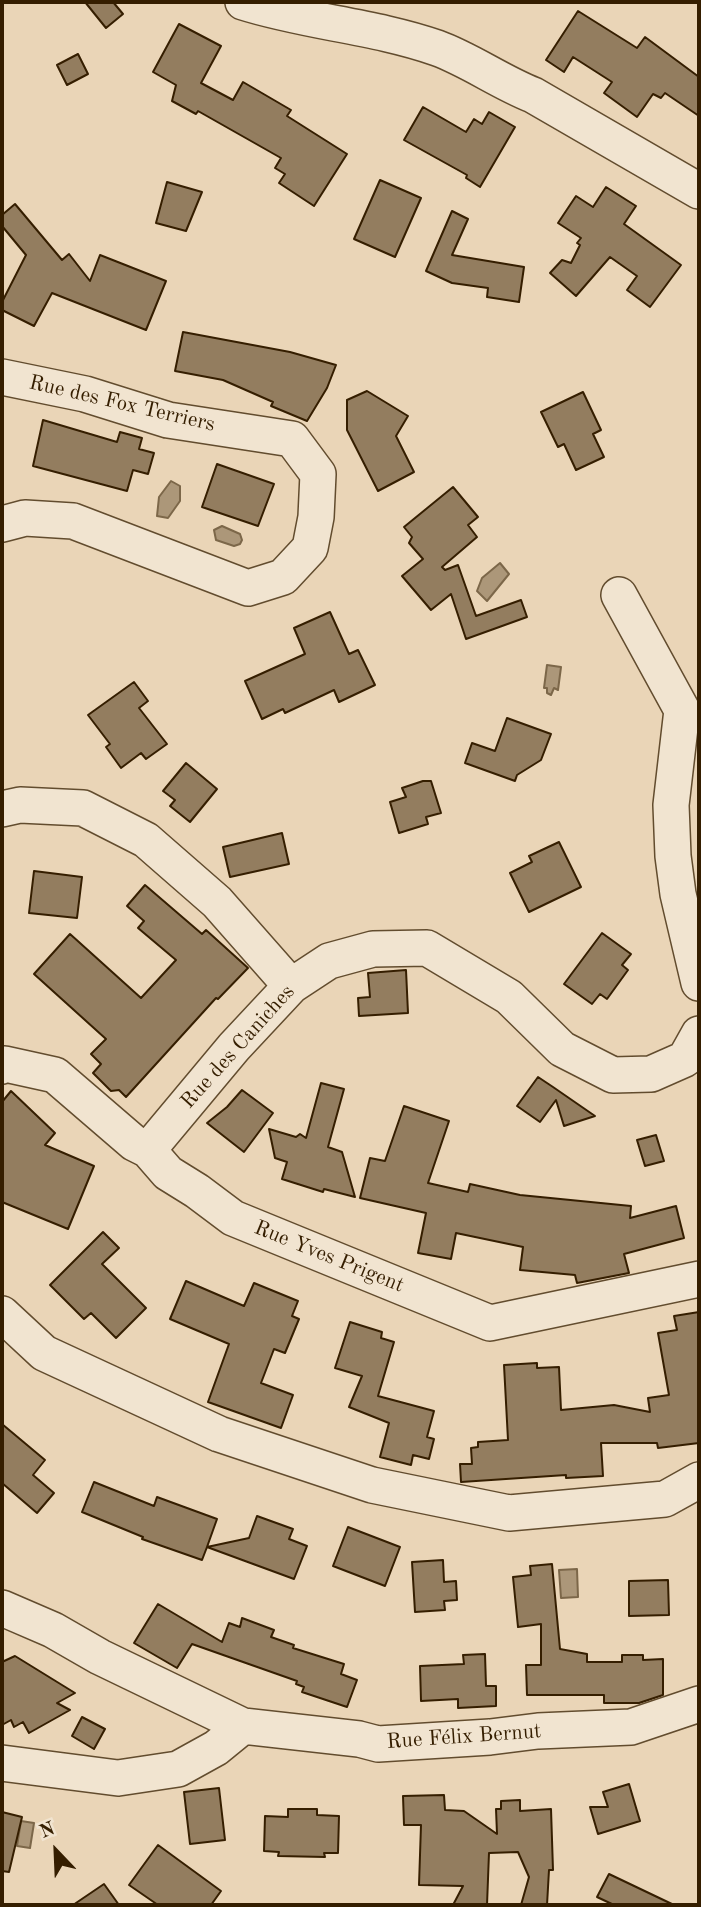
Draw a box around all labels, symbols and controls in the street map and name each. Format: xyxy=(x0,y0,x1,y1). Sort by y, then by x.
street label: Rue des Fox Terriers xyxy=(26,370,218,438)
street label: Rue des Caniches xyxy=(176,980,300,1114)
street label: Rue Yves Prigent xyxy=(250,1215,408,1299)
street label: Rue Félix Bernut xyxy=(386,1719,542,1755)
north arrow xyxy=(21,1816,91,1886)
text: N xyxy=(37,1820,58,1843)

